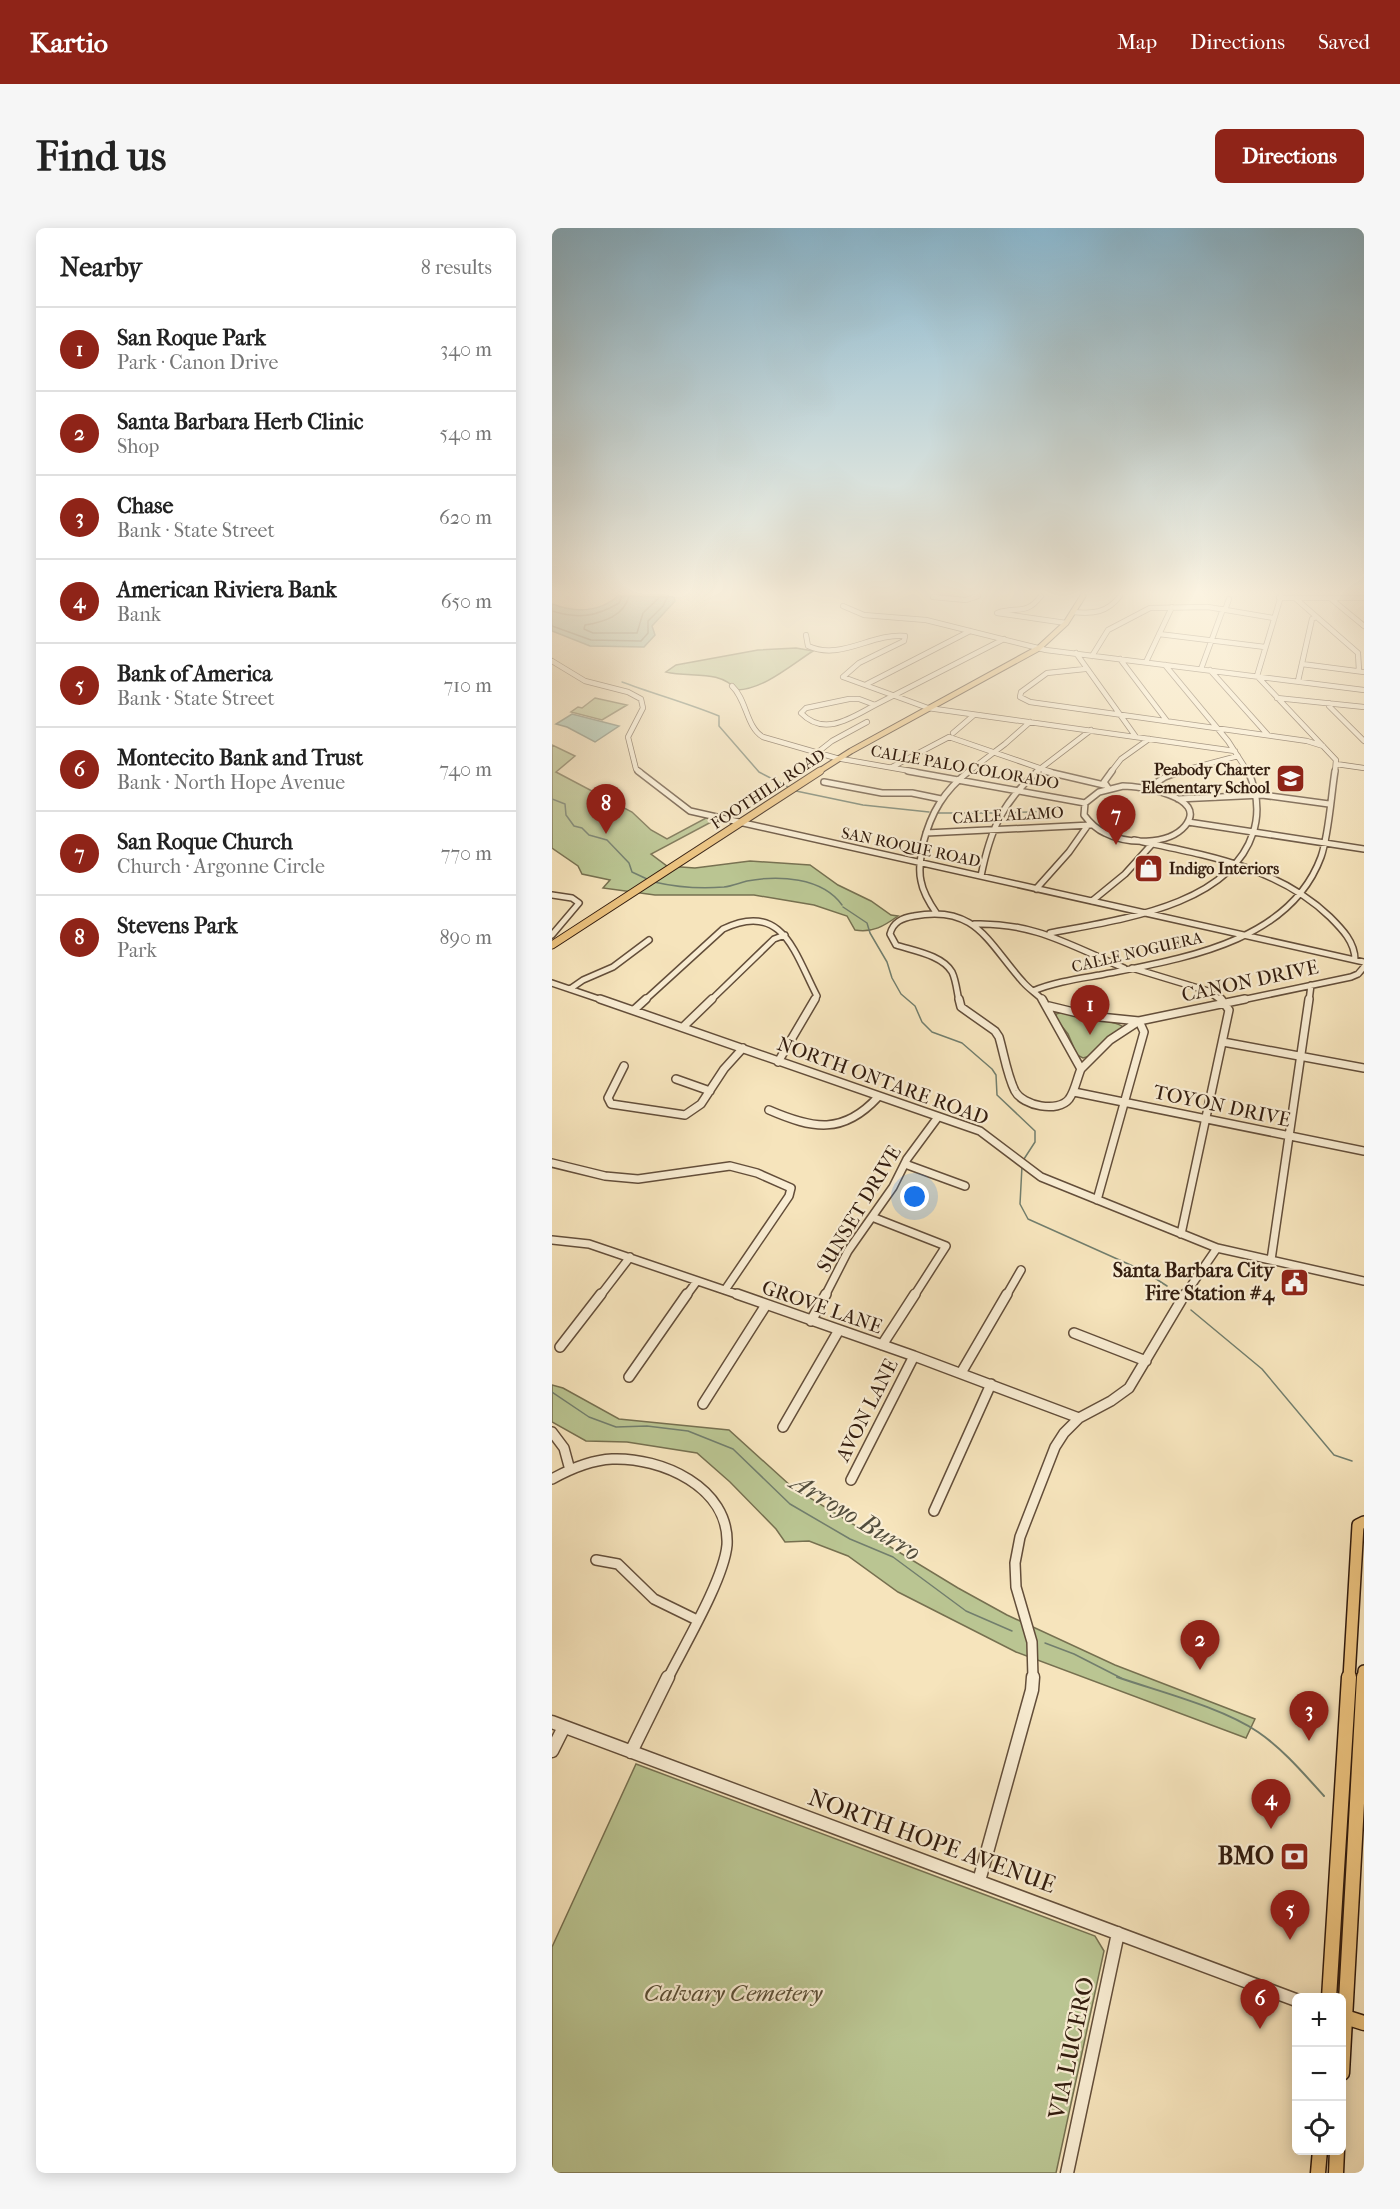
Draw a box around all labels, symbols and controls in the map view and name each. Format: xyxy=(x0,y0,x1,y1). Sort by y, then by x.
text: Kartio xyxy=(30,26,108,59)
text: Map xyxy=(1117,30,1157,54)
text: Directions xyxy=(1190,30,1285,54)
text: Saved xyxy=(1318,30,1370,54)
button: Directions xyxy=(1215,129,1364,183)
text: Find us xyxy=(36,132,166,181)
text: Nearby xyxy=(60,252,142,283)
text: 8 results xyxy=(421,256,492,279)
text: San Roque Park xyxy=(117,325,266,351)
text: 1 xyxy=(76,338,83,361)
text: 340 m xyxy=(440,338,492,361)
text: Park · Canon Drive xyxy=(117,351,278,374)
text: Santa Barbara Herb Clinic xyxy=(117,409,364,435)
text: 2 xyxy=(74,422,85,445)
text: 540 m xyxy=(440,422,492,445)
text: Shop xyxy=(117,435,159,458)
text: Chase xyxy=(117,493,173,519)
text: 3 xyxy=(75,506,84,529)
text: 620 m xyxy=(439,506,492,529)
text: Bank · State Street xyxy=(117,519,275,542)
text: American Riviera Bank xyxy=(117,577,337,603)
text: 4 xyxy=(74,590,85,613)
text: 650 m xyxy=(441,590,492,613)
text: Bank xyxy=(117,603,161,626)
text: Bank of America xyxy=(117,661,272,687)
text: 5 xyxy=(75,674,84,697)
text: 710 m xyxy=(443,674,492,697)
text: Bank · State Street xyxy=(117,687,275,710)
street label: CALLE PALO COLORADO xyxy=(869,741,1061,793)
text: Montecito Bank and Trust xyxy=(117,745,363,771)
street label: FOOTHILL ROAD xyxy=(707,745,829,833)
text: 6 xyxy=(74,758,85,781)
text: 740 m xyxy=(439,758,492,781)
place label: Peabody Charter Elementary School xyxy=(1141,760,1271,798)
school or university icon: Peabody Charter Elementary School xyxy=(1275,762,1307,794)
text: Bank · North Hope Avenue xyxy=(117,771,345,794)
pin: 8 xyxy=(586,784,626,834)
pin: 7 xyxy=(1096,796,1136,845)
street label: CALLE ALAMO xyxy=(952,803,1064,827)
street label: SAN ROQUE ROAD xyxy=(840,823,982,871)
text: San Roque Church xyxy=(117,829,293,855)
text: 7 xyxy=(75,842,84,865)
text: 770 m xyxy=(441,842,492,865)
shop icon: Indigo Interiors xyxy=(1132,852,1164,884)
text: Church · Argonne Circle xyxy=(117,855,325,878)
place label: Indigo Interiors xyxy=(1169,859,1279,879)
text: Stevens Park xyxy=(117,913,238,939)
text: 8 xyxy=(74,926,85,949)
text: 890 m xyxy=(440,926,492,949)
street label: CALLE NOGUERA xyxy=(1070,928,1205,976)
text: Park xyxy=(117,939,157,962)
street label: CANON DRIVE xyxy=(1180,955,1320,1007)
pin: 1 xyxy=(1070,986,1110,1035)
street label: NORTH ONTARE ROAD xyxy=(774,1032,992,1130)
street label: TOYON DRIVE xyxy=(1151,1080,1293,1132)
street label: SUNSET DRIVE xyxy=(812,1141,906,1277)
your location xyxy=(900,1182,929,1211)
place label: Santa Barbara City Fire Station #4 xyxy=(1113,1259,1275,1306)
public building icon: Santa Barbara City Fire Station #4 xyxy=(1279,1266,1311,1298)
street label: GROVE LANE xyxy=(759,1276,885,1338)
street label: AVON LANE xyxy=(831,1355,903,1466)
water label: Arroyo Burro xyxy=(783,1465,926,1568)
pin: 2 xyxy=(1180,1620,1220,1670)
pin: 3 xyxy=(1290,1692,1329,1741)
pin: 4 xyxy=(1252,1780,1290,1829)
street label: NORTH HOPE AVENUE xyxy=(805,1783,1059,1899)
bank icon: BMO xyxy=(1279,1840,1311,1872)
place label: BMO xyxy=(1218,1842,1274,1870)
pin: 5 xyxy=(1270,1890,1310,1940)
street label: VIA LUCERO xyxy=(1042,1974,1100,2123)
park label: Calvary Cemetery xyxy=(644,1979,823,2007)
pin: 6 xyxy=(1240,1980,1280,2029)
map controls xyxy=(1292,1993,1346,2155)
button: + xyxy=(1292,1993,1346,2047)
button: − xyxy=(1292,2047,1346,2101)
button: locate xyxy=(1292,2101,1346,2155)

